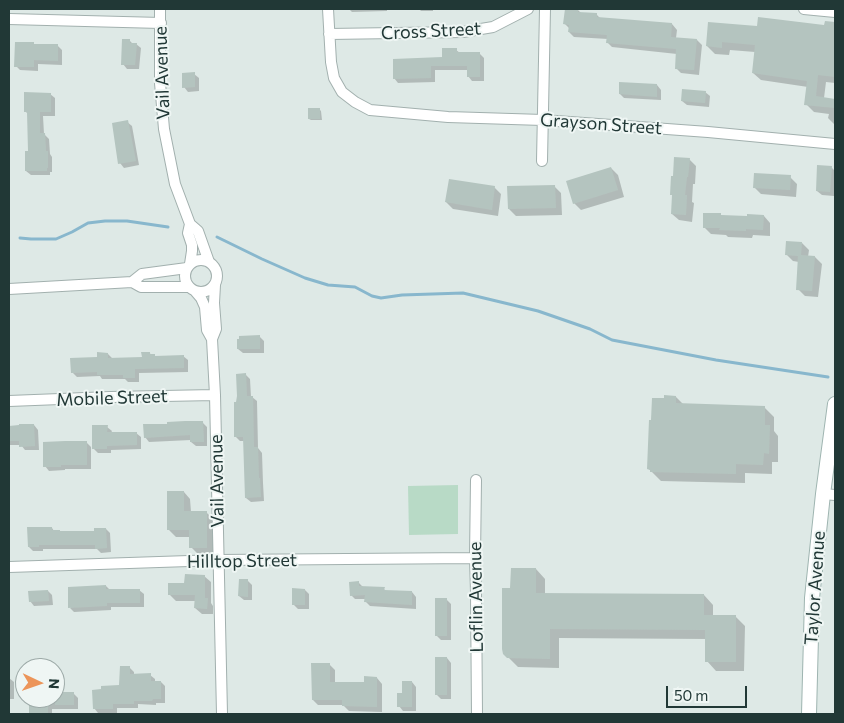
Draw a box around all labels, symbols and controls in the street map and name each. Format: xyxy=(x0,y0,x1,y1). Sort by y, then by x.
street label: Cross Street xyxy=(380,18,482,44)
street label: Vail Avenue xyxy=(150,26,174,120)
street label: Grayson Street xyxy=(539,109,663,139)
street label: Mobile Street xyxy=(56,385,168,411)
street label: Vail Avenue xyxy=(205,434,229,528)
street label: Taylor Avenue xyxy=(800,530,830,646)
street label: Loflin Avenue xyxy=(464,541,488,653)
street label: Hilltop Street xyxy=(187,549,297,573)
north arrow xyxy=(15,658,65,708)
scale bar xyxy=(669,676,750,708)
text: N xyxy=(46,678,63,689)
text: 50 m xyxy=(674,686,708,704)

